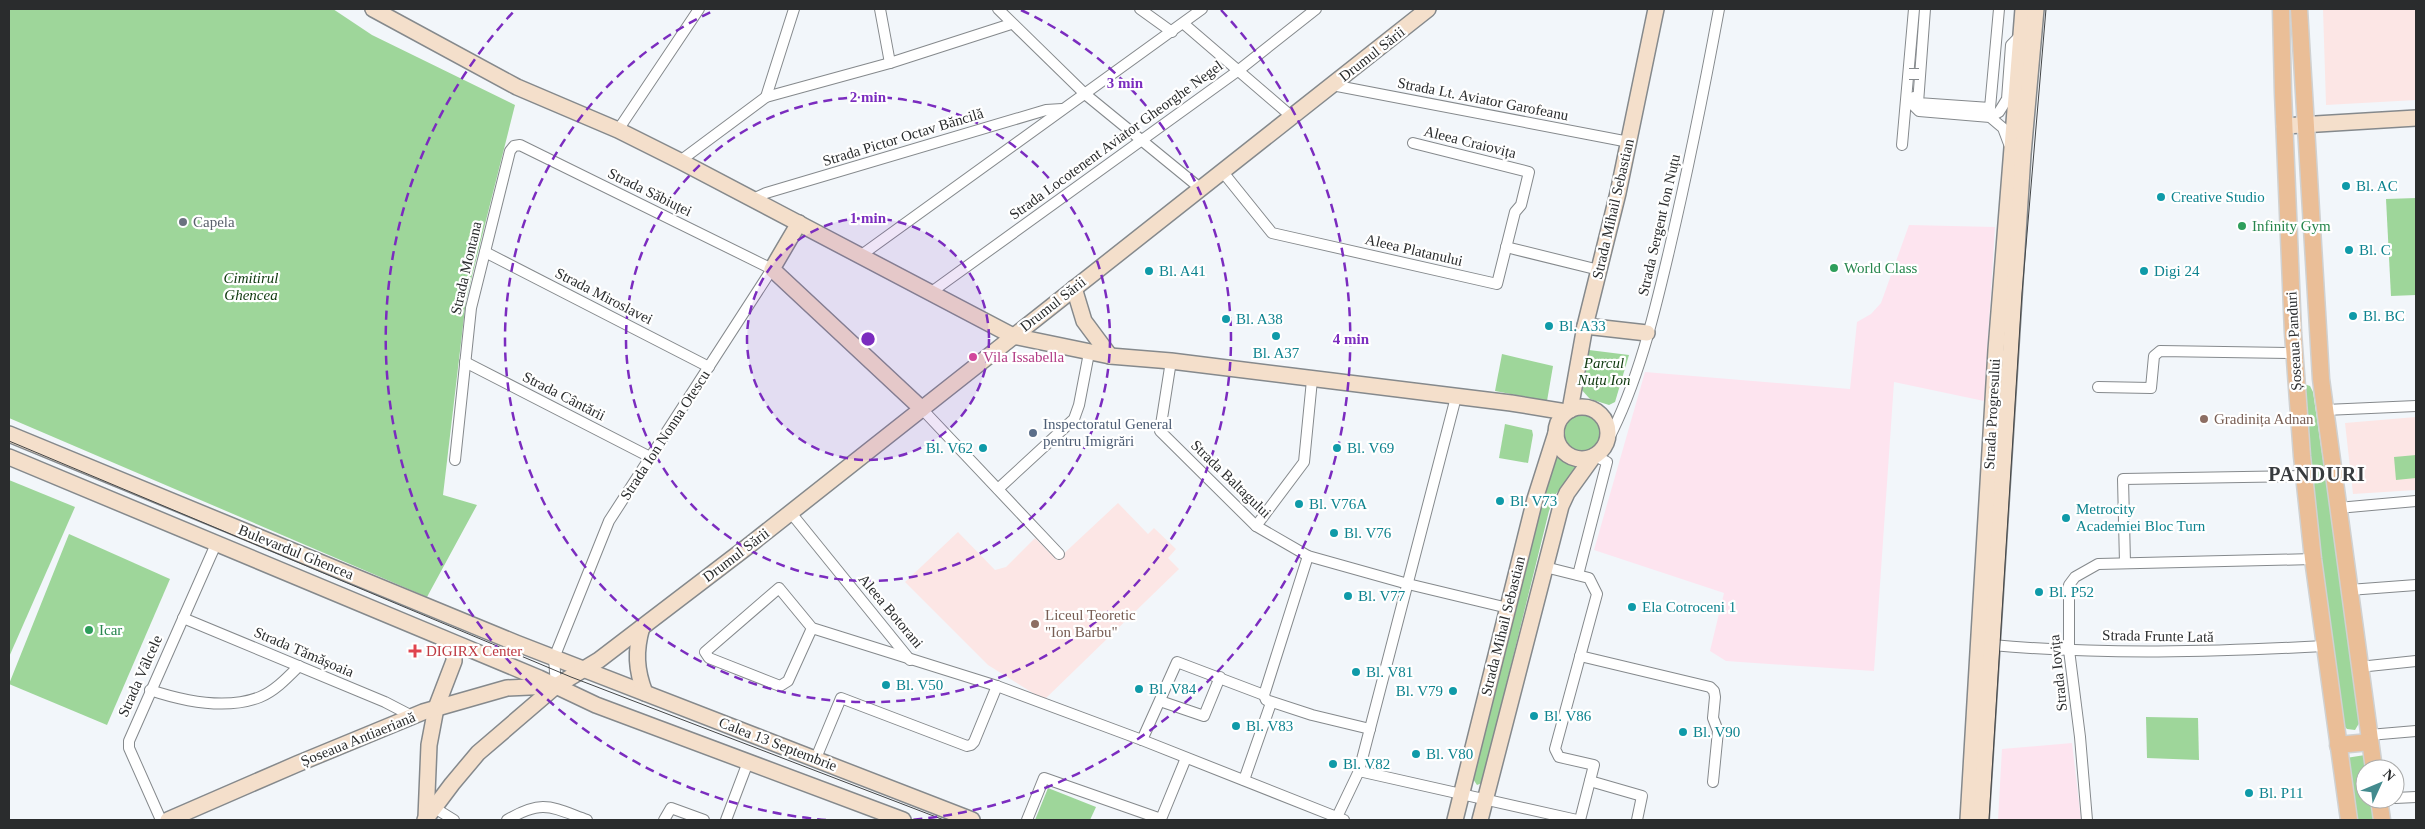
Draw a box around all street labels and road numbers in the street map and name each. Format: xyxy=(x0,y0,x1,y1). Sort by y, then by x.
street label: Drumul Sării xyxy=(1336,23,1408,85)
street label: Strada Locotenent Aviator Gheorghe Negel xyxy=(1006,57,1226,223)
street label: Strada Lt. Aviator Garofeanu xyxy=(1396,75,1570,124)
street label: Strada Pictor Octav Băncilă xyxy=(821,105,986,169)
street label: Aleea Craiovița xyxy=(1422,123,1518,162)
street label: Strada Mihail Sebastian xyxy=(1589,137,1637,281)
street label: Strada Sergent Ion Nuțu xyxy=(1635,152,1684,298)
street label: Strada Săbiuței xyxy=(605,165,695,220)
street label: Strada Montana xyxy=(447,219,485,316)
street label: Aleea Platanului xyxy=(1364,231,1464,269)
street label: Strada Miroslavei xyxy=(553,265,655,327)
street label: Drumul Sării xyxy=(1017,273,1089,335)
street label: Șoseaua Panduri xyxy=(2283,291,2306,391)
street label: Strada Progresului xyxy=(1981,358,2003,470)
street label: Strada Ion Nonna Otescu xyxy=(617,367,713,503)
street label: Strada Cântării xyxy=(520,368,608,424)
street label: Strada Baltagului xyxy=(1188,437,1274,521)
street label: Bulevardul Ghencea xyxy=(236,522,356,583)
street label: Drumul Sării xyxy=(700,525,772,585)
street label: Strada Mihail Sebastian xyxy=(1478,554,1528,697)
street label: Aleea Botorani xyxy=(856,571,926,651)
street label: Strada Tămășoaia xyxy=(251,624,357,681)
street label: Strada Frunte Lată xyxy=(2102,627,2214,645)
street label: Strada Vâlcele xyxy=(115,632,165,719)
street label: Strada Iovița xyxy=(2046,633,2071,712)
street label: Șoseaua Antiaeriană xyxy=(298,709,418,770)
street label: Calea 13 Septembrie xyxy=(717,714,840,774)

